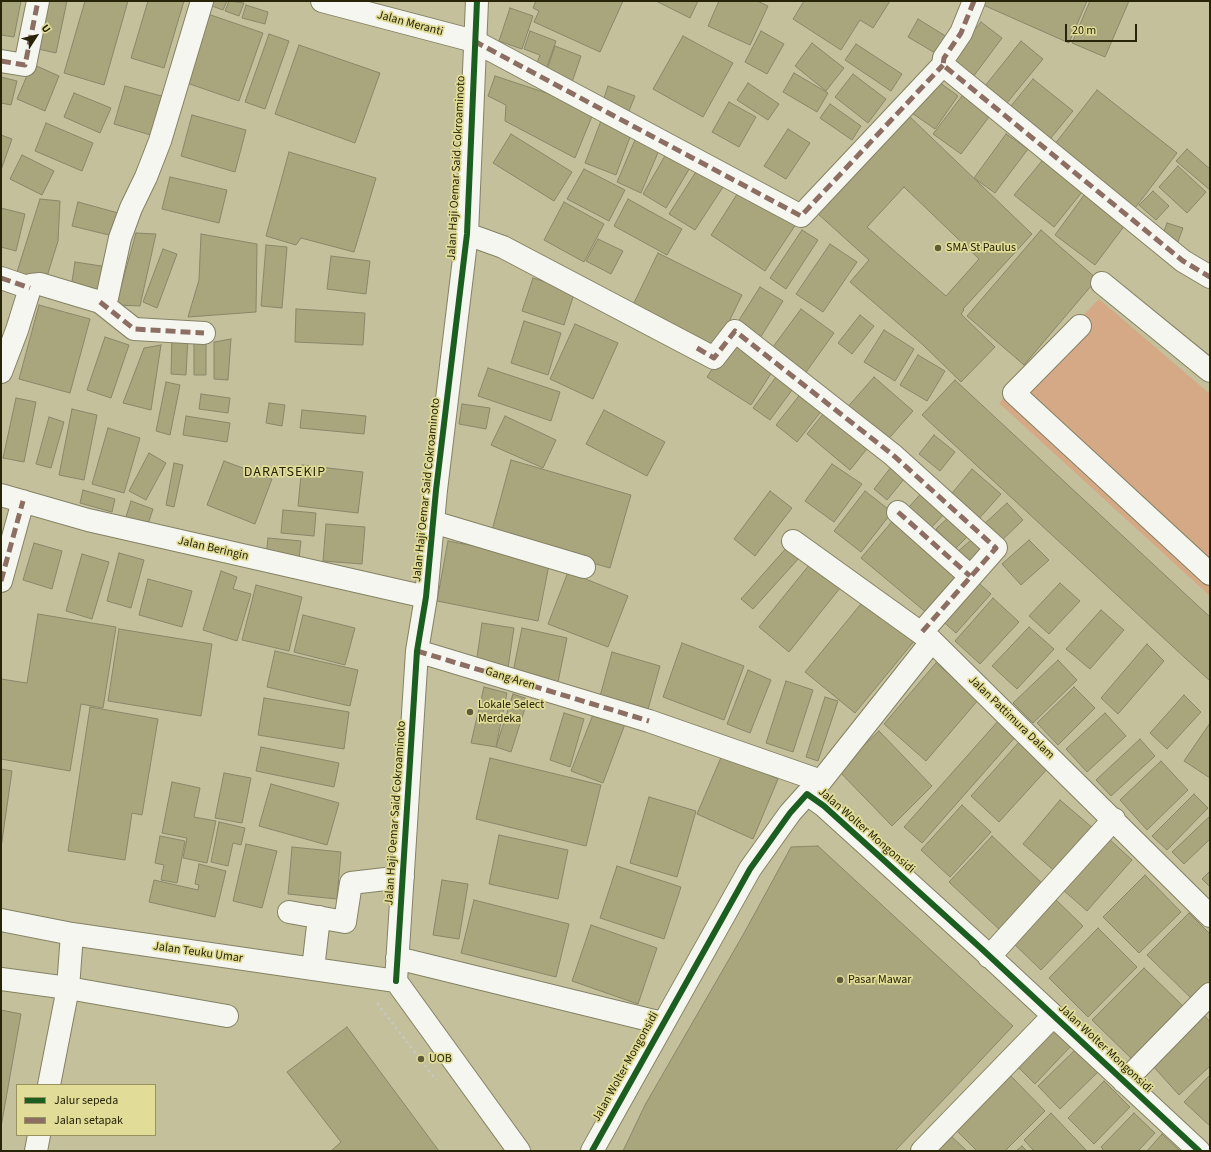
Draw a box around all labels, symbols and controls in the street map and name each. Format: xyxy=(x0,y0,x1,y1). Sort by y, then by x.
street label: Jalan Meranti xyxy=(375,8,445,40)
north arrow xyxy=(16,16,56,56)
scale bar xyxy=(1067,16,1139,42)
text: U xyxy=(38,21,54,36)
text: 20 m xyxy=(1072,22,1096,39)
street label: Jalan Haji Oemar Said Cokroaminoto xyxy=(445,75,469,261)
place label: SMA St Paulus xyxy=(946,241,1016,255)
marker: SMA St Paulus xyxy=(933,243,943,253)
street label: Jalan Haji Oemar Said Cokroaminoto xyxy=(410,397,444,583)
district label: DARATSEKIP xyxy=(244,465,326,481)
street label: Jalan Beringin xyxy=(176,534,250,564)
street label: Gang Aren xyxy=(483,665,537,693)
street label: Jalan Pattimura Dalam xyxy=(965,673,1057,763)
place label: Lokale Select Merdeka xyxy=(478,698,544,726)
marker: Lokale Select Merdeka xyxy=(465,707,475,717)
street label: Jalan Haji Oemar Said Cokroaminoto xyxy=(382,720,410,906)
street label: Jalan Wolter Mongonsidi xyxy=(815,785,917,877)
street label: Jalan Teuku Umar xyxy=(152,940,244,966)
place label: Pasar Mawar xyxy=(848,973,911,987)
marker: Pasar Mawar xyxy=(835,975,845,985)
street label: Jalan Wolter Mongonsidi xyxy=(1055,1002,1155,1096)
street label: Jalan Wolter Mongonsidi xyxy=(590,1009,662,1125)
place label: UOB xyxy=(429,1052,452,1066)
marker: UOB xyxy=(416,1054,426,1064)
legend xyxy=(16,1084,156,1136)
text: Jalur sepeda xyxy=(54,1092,118,1109)
text: Jalan setapak xyxy=(54,1112,123,1129)

